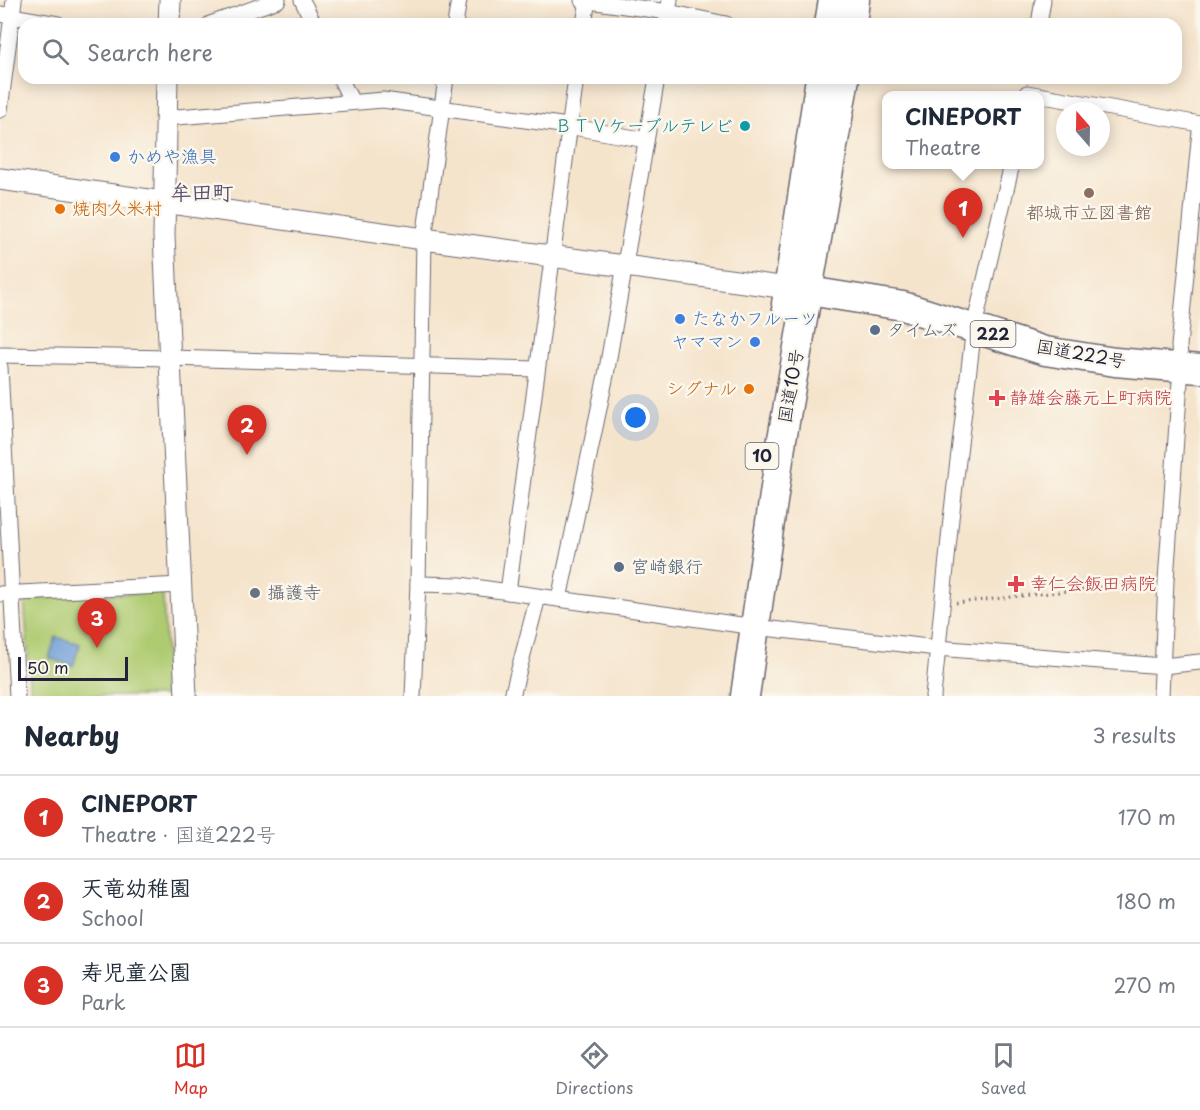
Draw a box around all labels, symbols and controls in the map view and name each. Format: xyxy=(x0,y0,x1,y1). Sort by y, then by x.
search box xyxy=(18,18,1182,84)
icon: search xyxy=(39,35,72,68)
text: Search here xyxy=(87,35,213,68)
popup xyxy=(882,91,1044,169)
text: CINEPORT xyxy=(905,99,1021,132)
north arrow xyxy=(1056,102,1110,156)
place label: ＢＴＶケーブルテレビ xyxy=(554,111,733,138)
marker: ＢＴＶケーブルテレビ xyxy=(738,119,752,133)
text: Theatre xyxy=(905,132,981,162)
place label: かめや漁具 xyxy=(127,142,217,169)
marker: かめや漁具 xyxy=(108,150,122,164)
district label: 牟田町 xyxy=(171,175,234,207)
marker: 都城市立図書館 xyxy=(1082,186,1096,200)
pin: 1 xyxy=(944,188,982,238)
place label: 焼肉久米村 xyxy=(72,194,162,221)
place label: 都城市立図書館 xyxy=(1026,198,1152,225)
marker: 焼肉久米村 xyxy=(53,202,67,216)
place label: たなかフルーツ xyxy=(692,304,818,331)
marker: たなかフルーツ xyxy=(673,312,687,326)
place label: タイムズ xyxy=(887,315,958,342)
road number: 222 xyxy=(970,321,1016,347)
marker: タイムズ xyxy=(868,323,882,337)
place label: ヤママン xyxy=(671,327,743,354)
street label: 国道222号 xyxy=(1034,331,1128,374)
marker: ヤママン xyxy=(748,335,762,349)
street label: 国道10号 xyxy=(770,346,809,425)
place label: シグナル xyxy=(666,374,737,401)
marker: シグナル xyxy=(742,382,756,396)
place label: 静雄会藤元上町病院 xyxy=(1010,383,1172,410)
marker: 静雄会藤元上町病院 xyxy=(988,389,1006,407)
your location xyxy=(621,403,650,432)
pin: 2 xyxy=(228,406,266,455)
road number: 10 xyxy=(746,443,778,469)
place label: 宮崎銀行 xyxy=(631,552,703,579)
marker: 宮崎銀行 xyxy=(612,560,626,574)
place label: 幸仁会飯田病院 xyxy=(1030,569,1156,596)
marker: 幸仁会飯田病院 xyxy=(1007,575,1025,593)
place label: 攝護寺 xyxy=(267,578,321,605)
marker: 攝護寺 xyxy=(248,586,262,600)
pin: 3 xyxy=(78,598,116,648)
scale bar xyxy=(18,654,128,682)
text: 50 m xyxy=(27,655,68,679)
text: Nearby xyxy=(24,716,119,755)
text: 3 results xyxy=(1093,720,1176,750)
text: CINEPORT xyxy=(81,786,197,819)
text: 1 xyxy=(39,802,48,832)
text: 170 m xyxy=(1118,802,1176,832)
text: Theatre · 国道222号 xyxy=(81,819,276,849)
text: 天竜幼稚園 xyxy=(81,870,191,903)
text: 2 xyxy=(36,886,51,916)
text: 180 m xyxy=(1116,886,1176,916)
text: School xyxy=(81,903,144,933)
text: 寿児童公園 xyxy=(81,954,191,987)
text: 3 xyxy=(37,970,50,1000)
text: 270 m xyxy=(1113,970,1176,1000)
text: Park xyxy=(81,987,126,1017)
tab: Map xyxy=(174,1039,208,1099)
tab: Directions xyxy=(555,1039,633,1099)
tab: Saved xyxy=(981,1039,1026,1099)

